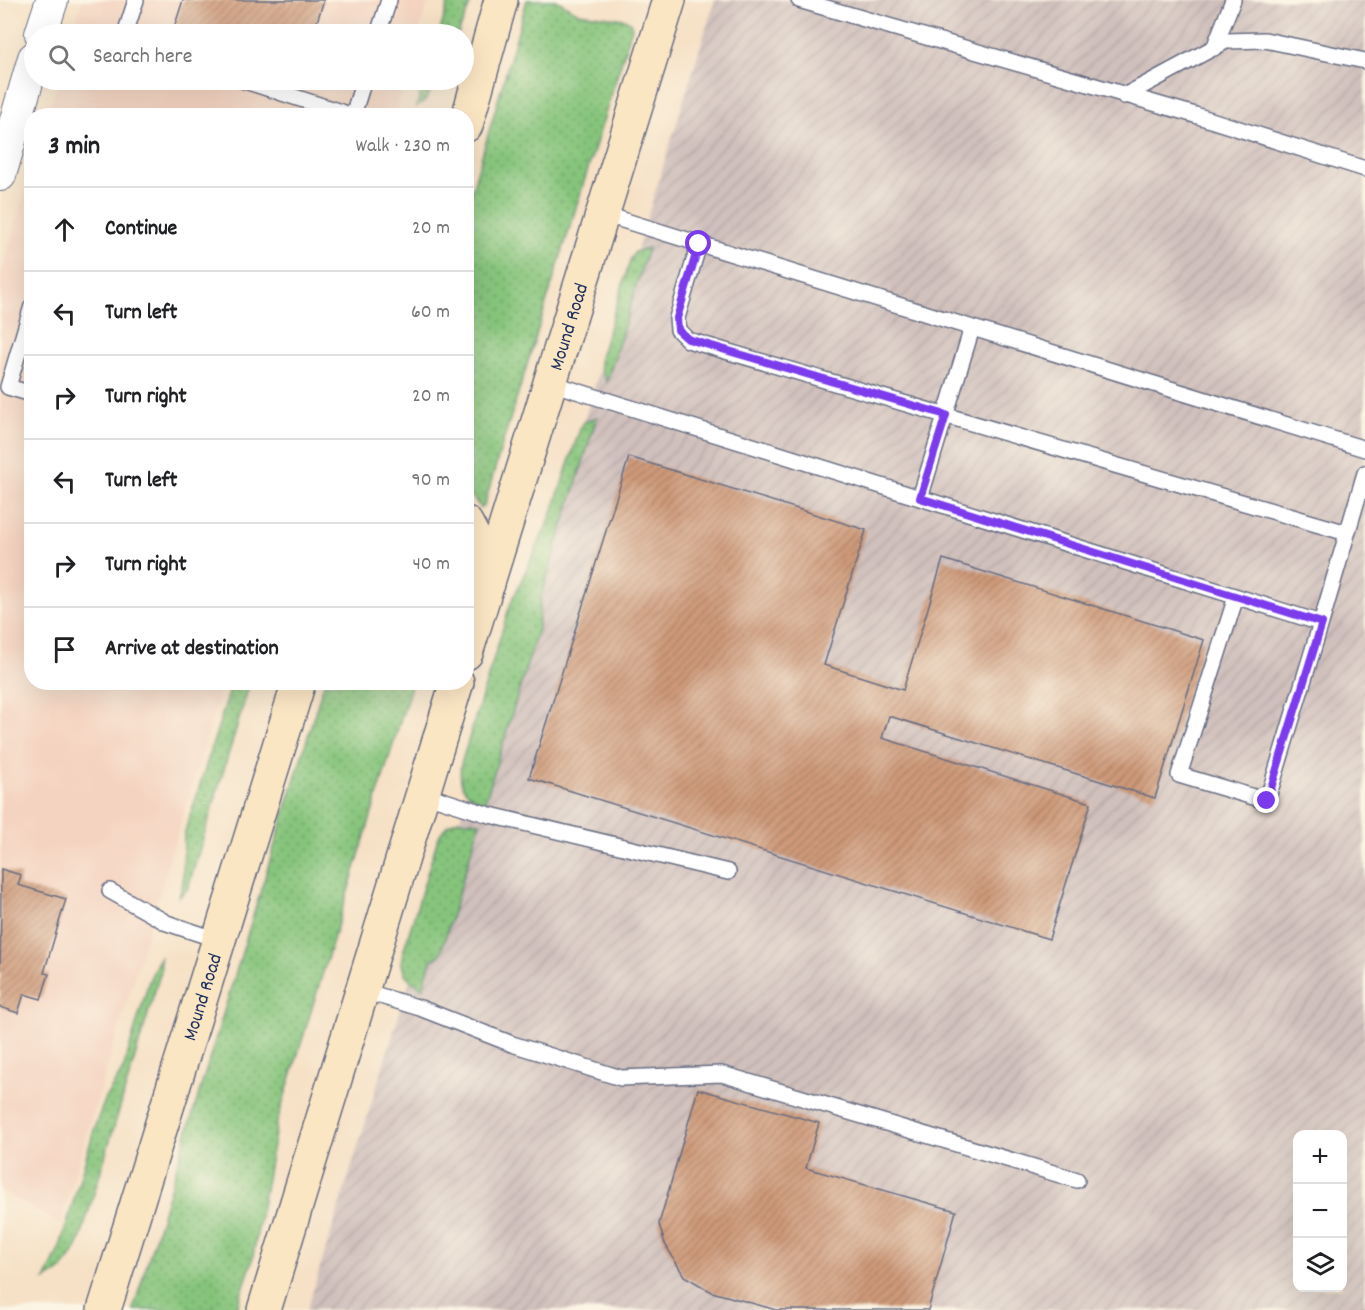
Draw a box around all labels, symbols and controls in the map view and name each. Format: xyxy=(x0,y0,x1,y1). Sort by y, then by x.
search box xyxy=(24,24,474,90)
icon: search xyxy=(45,41,78,74)
text: Search here xyxy=(93,42,192,73)
text: 3 min xyxy=(48,129,100,166)
text: Walk · 230 m xyxy=(356,133,450,161)
icon: ahead xyxy=(48,213,81,246)
text: Continue xyxy=(105,214,177,245)
text: 20 m xyxy=(412,215,450,243)
route start xyxy=(685,230,711,256)
street label: Mound Road xyxy=(544,280,597,374)
icon: left xyxy=(48,297,81,330)
text: Turn left xyxy=(105,298,177,329)
text: 60 m xyxy=(411,299,450,327)
icon: right xyxy=(48,381,81,414)
text: Turn right xyxy=(105,382,187,413)
text: 20 m xyxy=(412,383,450,411)
icon: left xyxy=(48,465,81,498)
text: Turn left xyxy=(105,466,177,497)
text: 90 m xyxy=(412,467,450,495)
icon: right xyxy=(48,549,81,582)
text: Turn right xyxy=(105,550,187,581)
text: 40 m xyxy=(412,551,450,579)
icon: arrive xyxy=(48,633,81,666)
text: Arrive at destination xyxy=(105,634,279,665)
route end xyxy=(1253,787,1279,813)
street label: Mound Road xyxy=(177,951,231,1045)
map controls xyxy=(1293,1130,1347,1292)
button: + xyxy=(1293,1130,1347,1184)
button: − xyxy=(1293,1184,1347,1238)
button: layers xyxy=(1293,1238,1347,1292)

